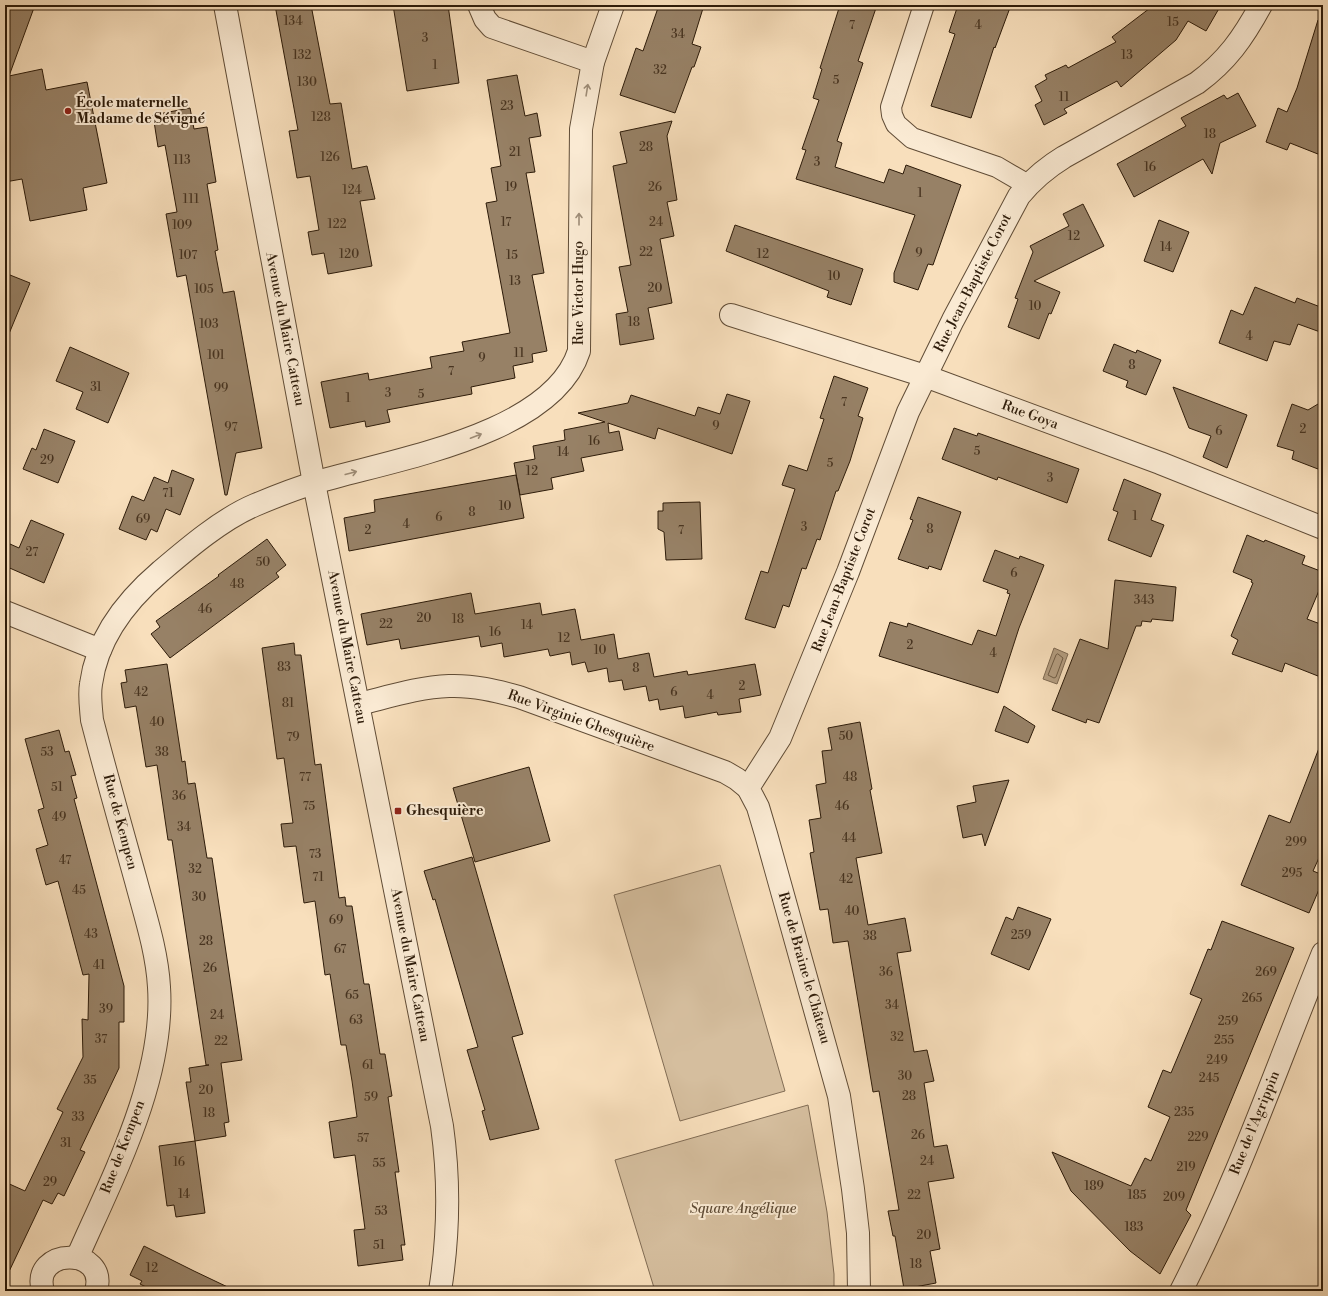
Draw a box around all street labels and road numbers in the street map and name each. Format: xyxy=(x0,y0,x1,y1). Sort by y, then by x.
street label: Rue Jean-Baptiste Corot xyxy=(930,211,1016,355)
street label: Rue Victor Hugo xyxy=(570,241,588,345)
street label: Avenue du Maire Catteau xyxy=(261,250,309,408)
street label: Rue Goya xyxy=(999,396,1062,434)
street label: Rue Jean-Baptiste Corot xyxy=(808,505,880,655)
street label: Avenue du Maire Catteau xyxy=(323,568,371,726)
street label: Rue Virginie Ghesquière xyxy=(505,686,657,756)
street label: Rue de Kempen xyxy=(99,772,142,873)
street label: Avenue du Maire Catteau xyxy=(386,886,434,1044)
street label: Rue de Braine le Château xyxy=(774,890,834,1046)
street label: Rue de l'Agrippin xyxy=(1226,1068,1284,1178)
street label: Rue de Kempen xyxy=(97,1097,149,1196)

